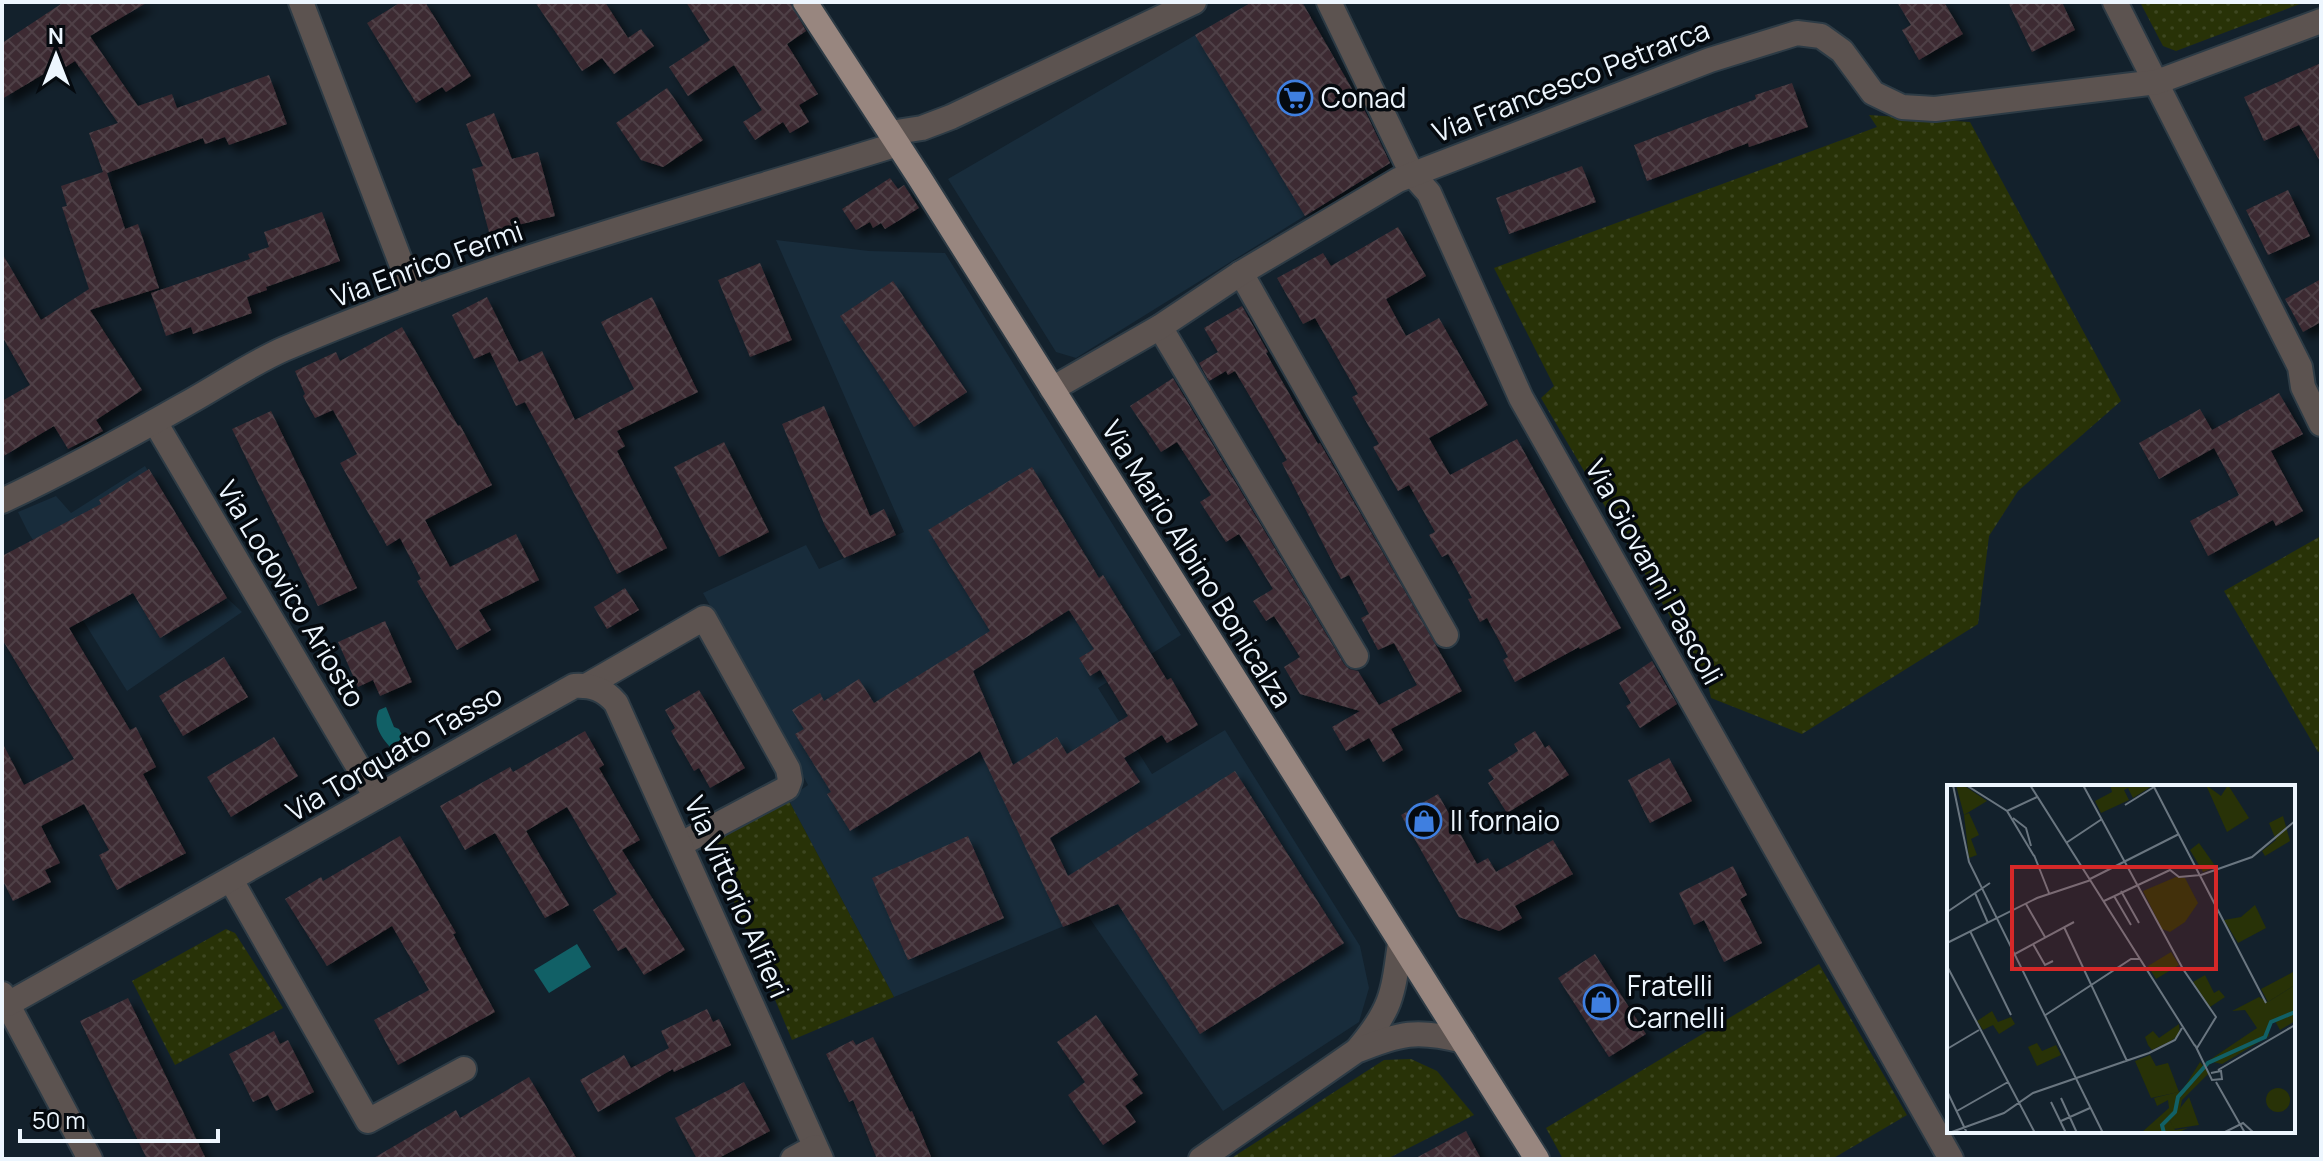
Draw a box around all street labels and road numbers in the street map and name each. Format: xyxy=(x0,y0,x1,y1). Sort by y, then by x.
street label: Via Francesco Petrarca xyxy=(1427,10,1714,150)
street label: Via Enrico Fermi xyxy=(326,211,528,315)
street label: Via Mario Albino Bonicalza xyxy=(1094,413,1302,714)
street label: Via Giovanni Pascoli xyxy=(1577,452,1733,691)
street label: Via Lodovico Ariosto xyxy=(209,473,375,714)
street label: Via Torquato Tasso xyxy=(279,675,508,829)
street label: Via Vittorio Alfieri xyxy=(676,790,799,1004)

